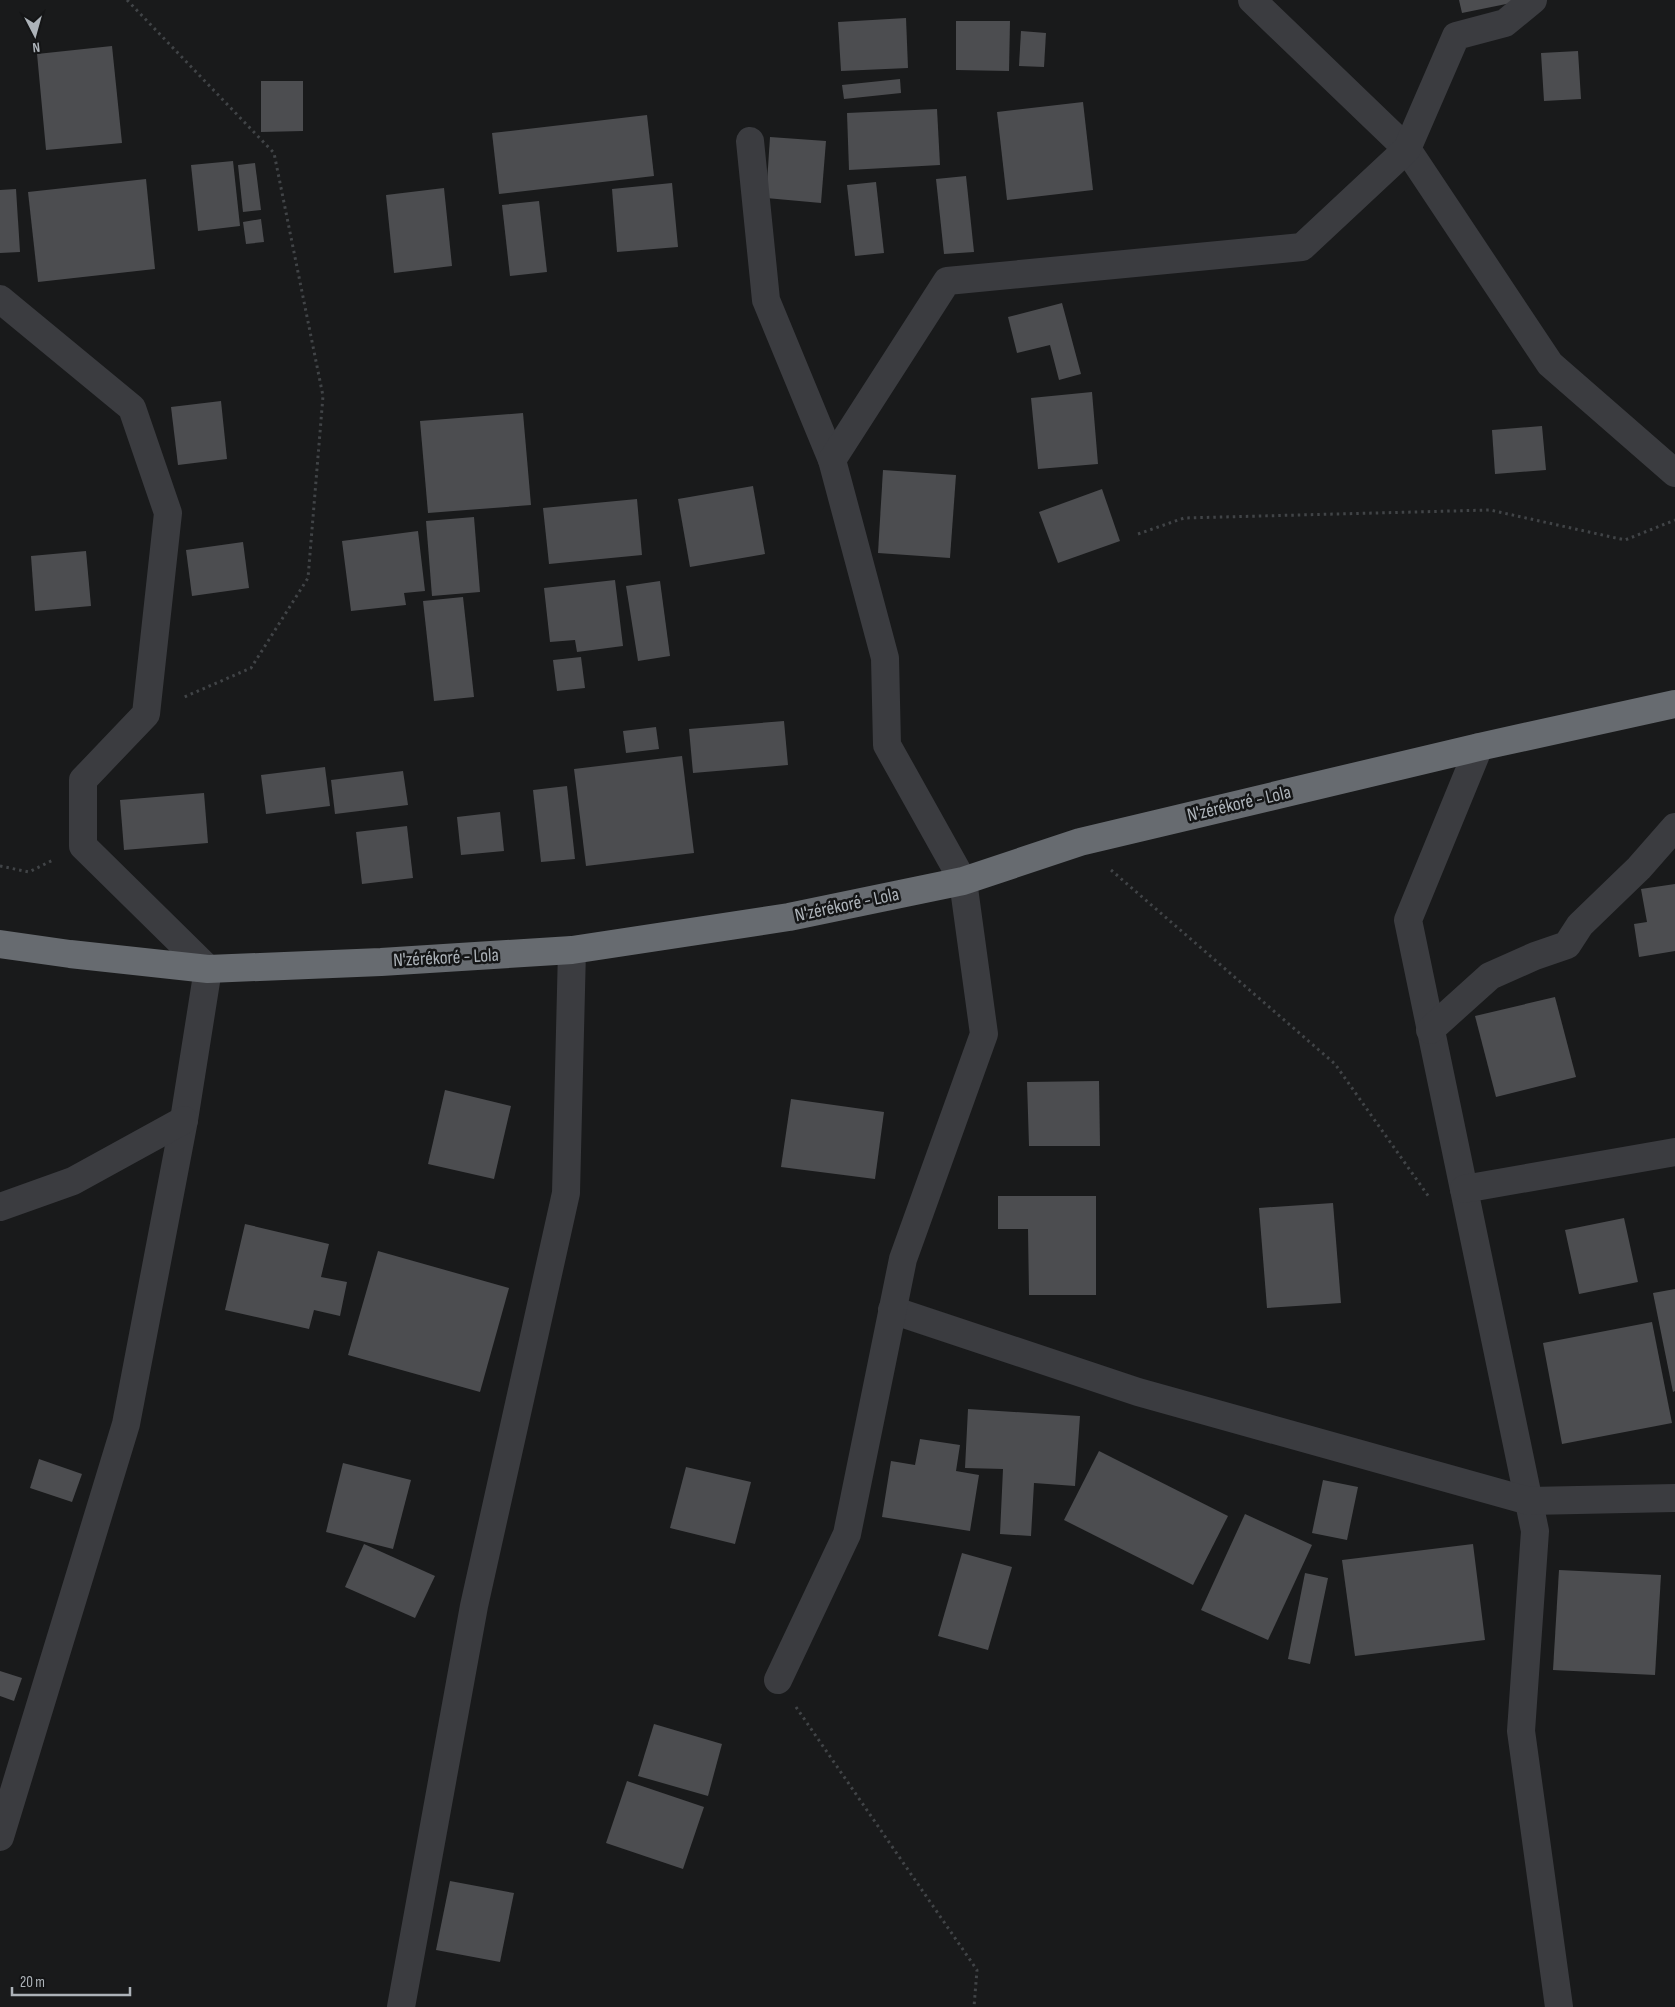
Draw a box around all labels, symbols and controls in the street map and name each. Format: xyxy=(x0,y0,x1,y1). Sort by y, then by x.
north arrow xyxy=(10,10,60,60)
text: N xyxy=(32,39,41,56)
street label: N'zérékoré - Lola xyxy=(1185,781,1293,827)
street label: N'zérékoré - Lola xyxy=(793,883,901,927)
street label: N'zérékoré - Lola xyxy=(393,944,499,972)
scale bar xyxy=(12,1964,130,1996)
text: 20 m xyxy=(20,1973,45,1992)

